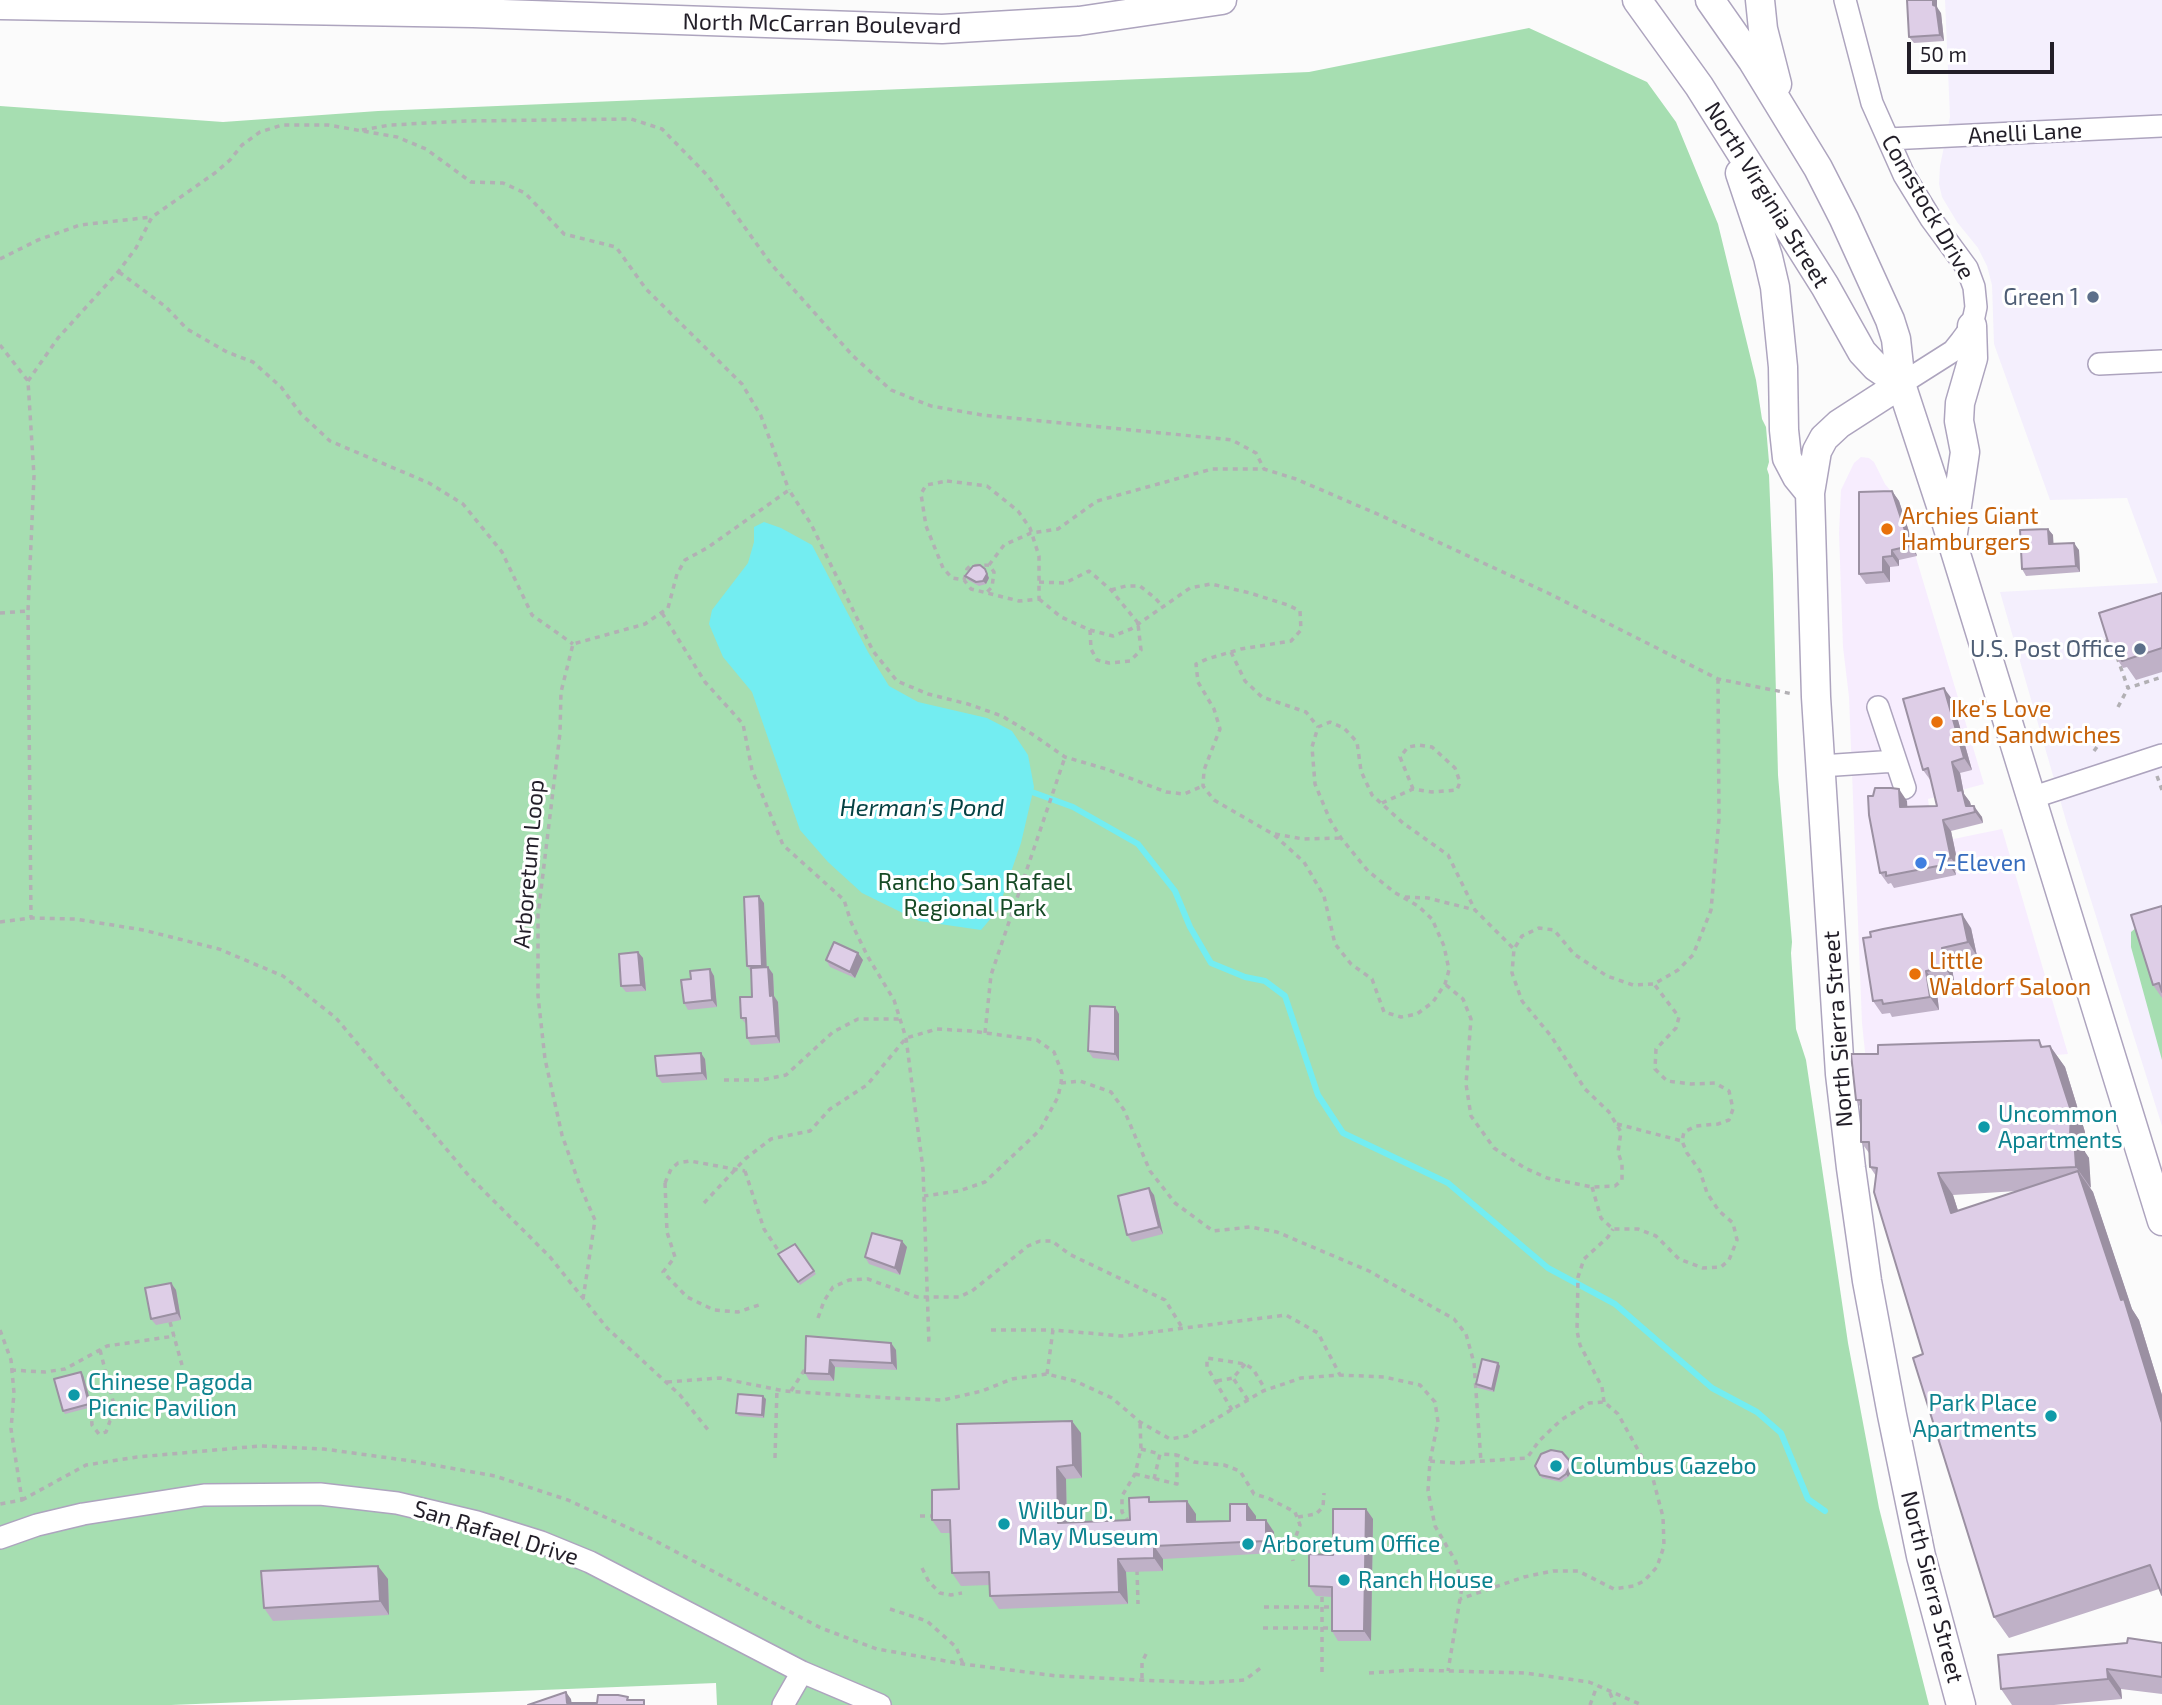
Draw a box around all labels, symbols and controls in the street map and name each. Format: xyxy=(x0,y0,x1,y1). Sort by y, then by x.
street label: North McCarran Boulevard xyxy=(682,8,962,40)
scale bar xyxy=(1910,28,2057,72)
text: 50 m xyxy=(1920,41,1967,66)
street label: North Virginia Street xyxy=(1699,97,1835,293)
street label: Anelli Lane xyxy=(1967,116,2083,150)
street label: Comstock Drive xyxy=(1875,130,1981,284)
place label: Green 1 xyxy=(2003,283,2079,311)
marker: Green 1 xyxy=(2085,289,2101,305)
place label: Archies Giant Hamburgers xyxy=(1901,502,2039,556)
marker: Archies Giant Hamburgers xyxy=(1879,521,1895,537)
place label: U.S. Post Office xyxy=(1970,635,2126,663)
marker: U.S. Post Office xyxy=(2132,641,2148,657)
place label: Ike's Love and Sandwiches xyxy=(1951,695,2121,749)
marker: Ike's Love and Sandwiches xyxy=(1929,714,1945,730)
street label: Arboretum Loop xyxy=(508,778,550,950)
water label: Herman's Pond xyxy=(840,794,1004,822)
place label: 7-Eleven xyxy=(1935,849,2026,877)
marker: 7-Eleven xyxy=(1913,855,1929,871)
park label: Rancho San Rafael Regional Park xyxy=(878,868,1072,922)
street label: North Sierra Street xyxy=(1817,930,1859,1128)
place label: Little Waldorf Saloon xyxy=(1929,947,2091,1001)
marker: Little Waldorf Saloon xyxy=(1907,966,1923,982)
place label: Uncommon Apartments xyxy=(1998,1100,2123,1154)
marker: Uncommon Apartments xyxy=(1976,1119,1992,1135)
place label: Chinese Pagoda Picnic Pavilion xyxy=(88,1368,253,1422)
marker: Chinese Pagoda Picnic Pavilion xyxy=(66,1387,82,1403)
place label: Park Place Apartments xyxy=(1912,1389,2037,1443)
marker: Park Place Apartments xyxy=(2043,1408,2059,1424)
place label: Columbus Gazebo xyxy=(1570,1452,1757,1480)
marker: Columbus Gazebo xyxy=(1548,1458,1564,1474)
street label: North Sierra Street xyxy=(1895,1488,1969,1686)
street label: San Rafael Drive xyxy=(410,1495,582,1571)
place label: Wilbur D. May Museum xyxy=(1018,1497,1159,1551)
marker: Wilbur D. May Museum xyxy=(996,1516,1012,1532)
place label: Arboretum Office xyxy=(1262,1530,1440,1558)
marker: Arboretum Office xyxy=(1240,1536,1256,1552)
place label: Ranch House xyxy=(1358,1566,1494,1594)
marker: Ranch House xyxy=(1336,1572,1352,1588)

